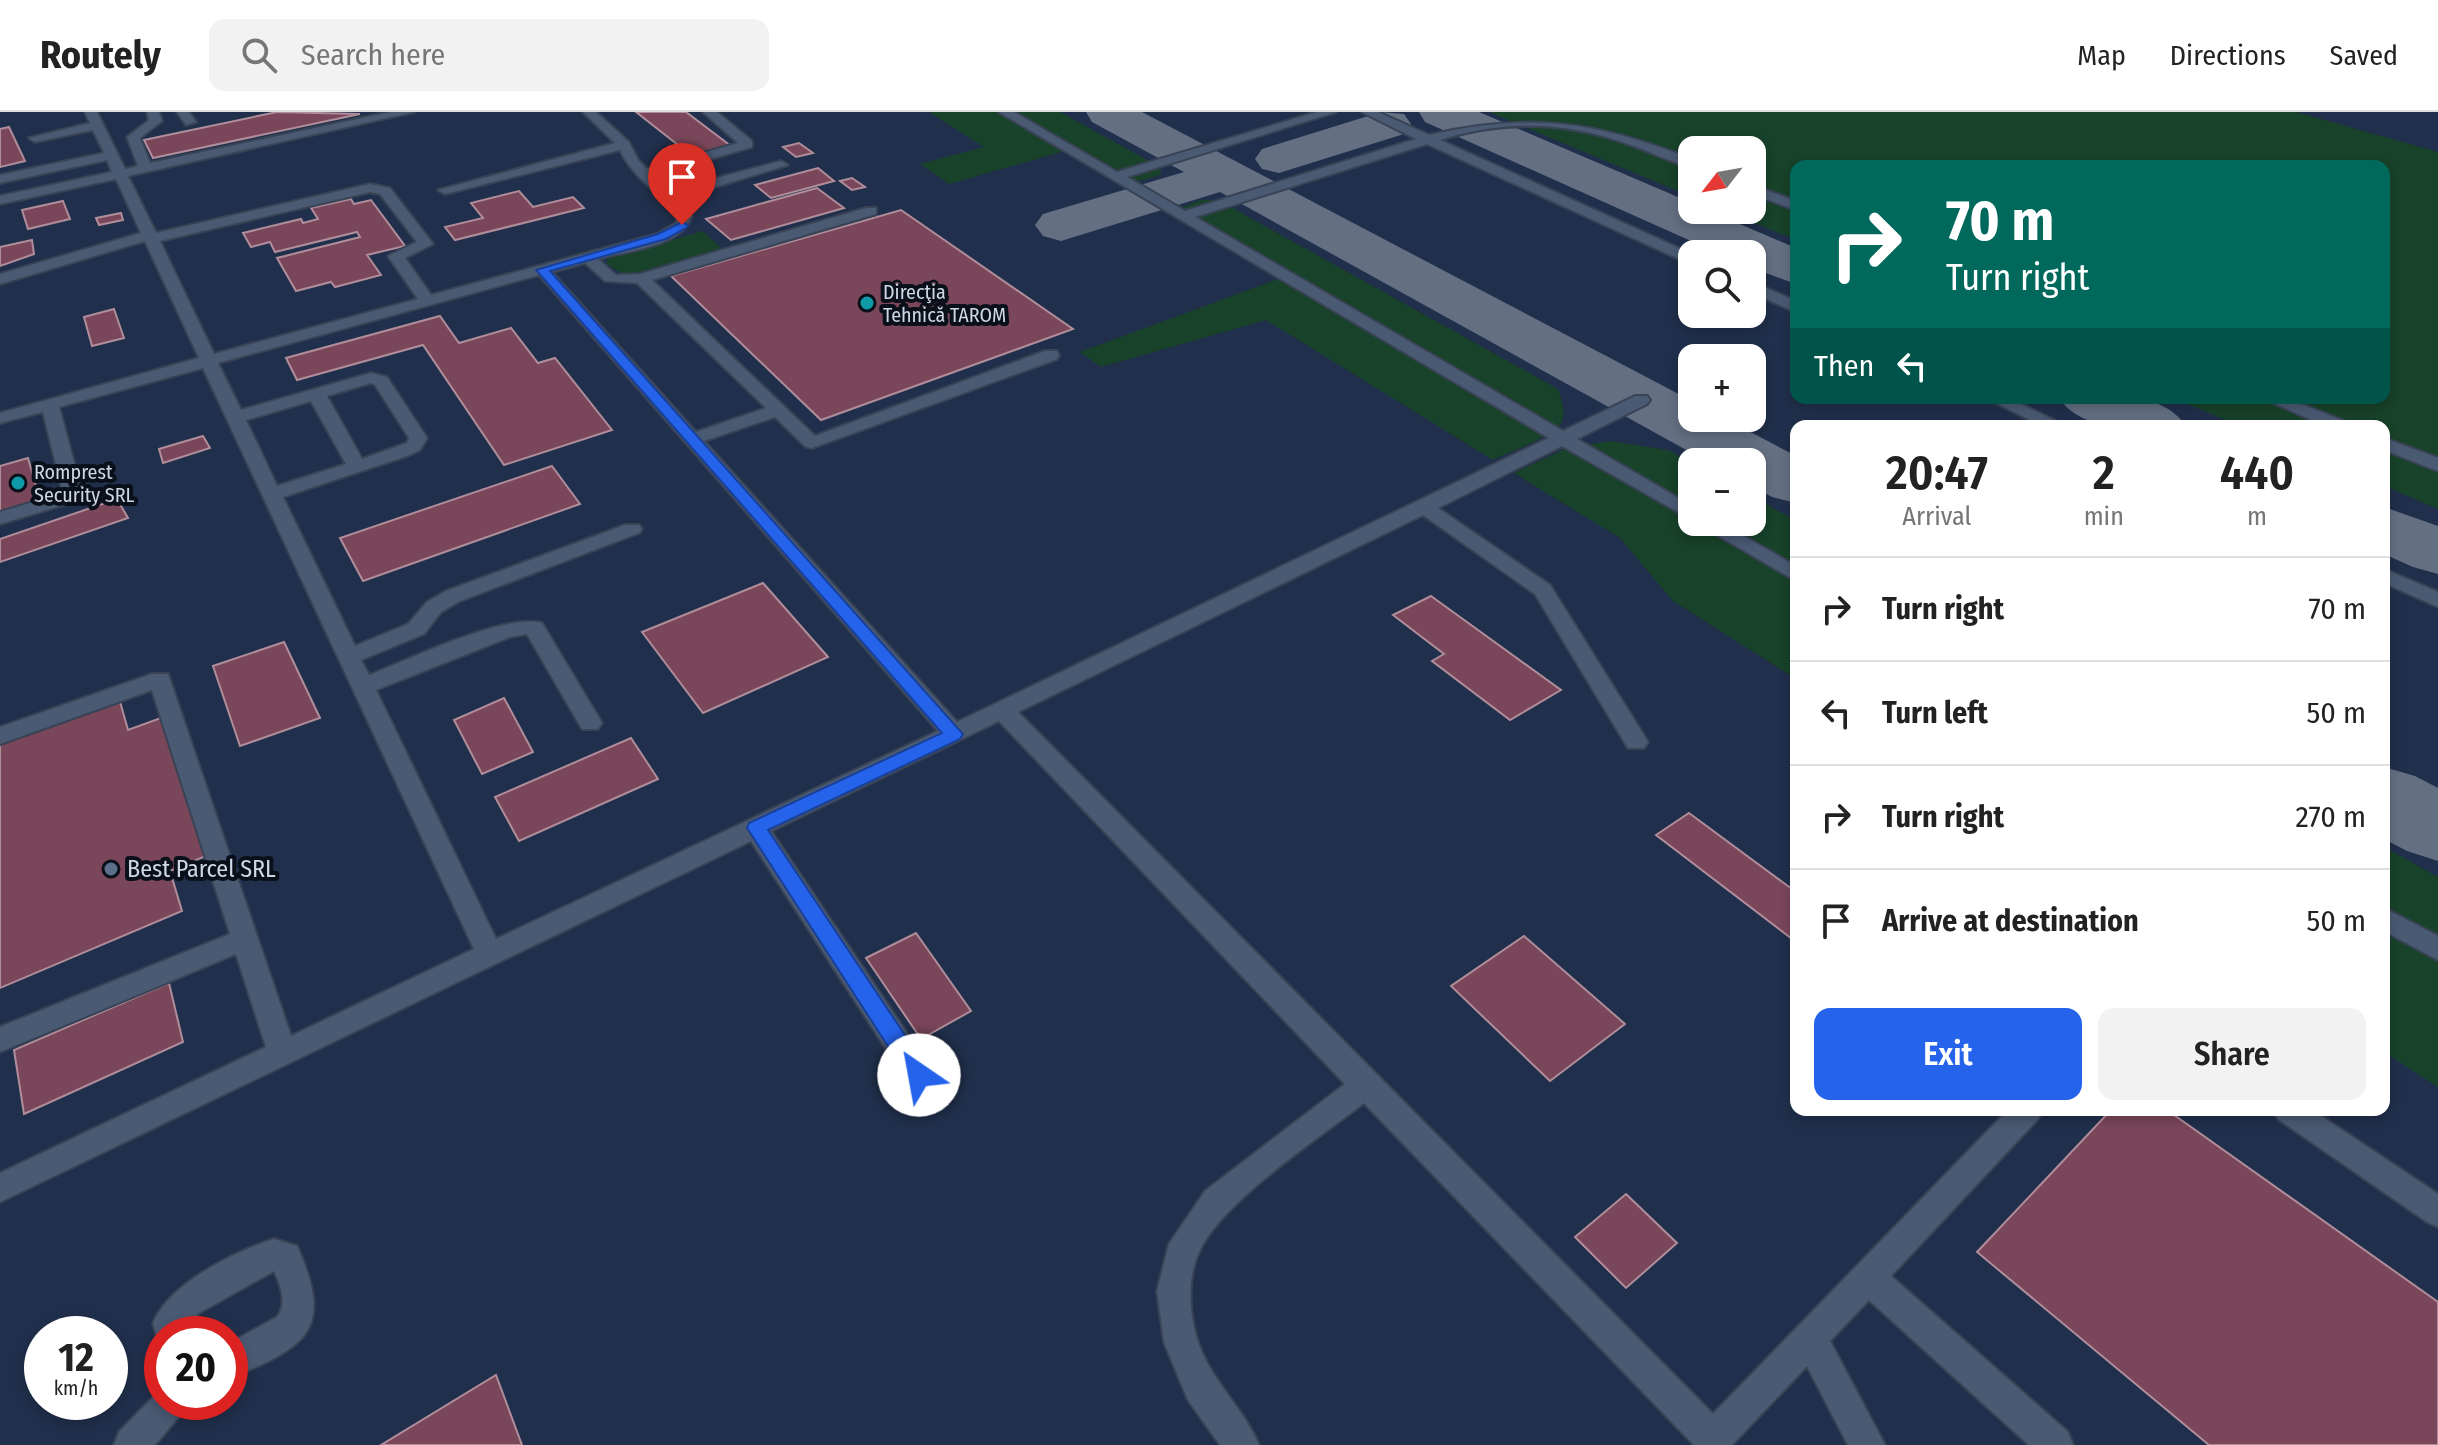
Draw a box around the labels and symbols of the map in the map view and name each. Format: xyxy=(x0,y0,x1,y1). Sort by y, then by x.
north arrow xyxy=(1678,136,1766,224)
pin xyxy=(648,143,716,225)
place label: Direcţia Tehnică TAROM xyxy=(883,280,1006,327)
marker: Direcţia Tehnică TAROM xyxy=(858,294,876,312)
place label: Romprest Security SRL xyxy=(34,460,135,507)
marker: Romprest Security SRL xyxy=(9,474,27,492)
place label: Best Parcel SRL xyxy=(127,855,276,883)
marker: Best Parcel SRL xyxy=(102,860,120,878)
position arrow xyxy=(877,1033,961,1117)
speed limit sign: 20 xyxy=(144,1316,248,1420)

